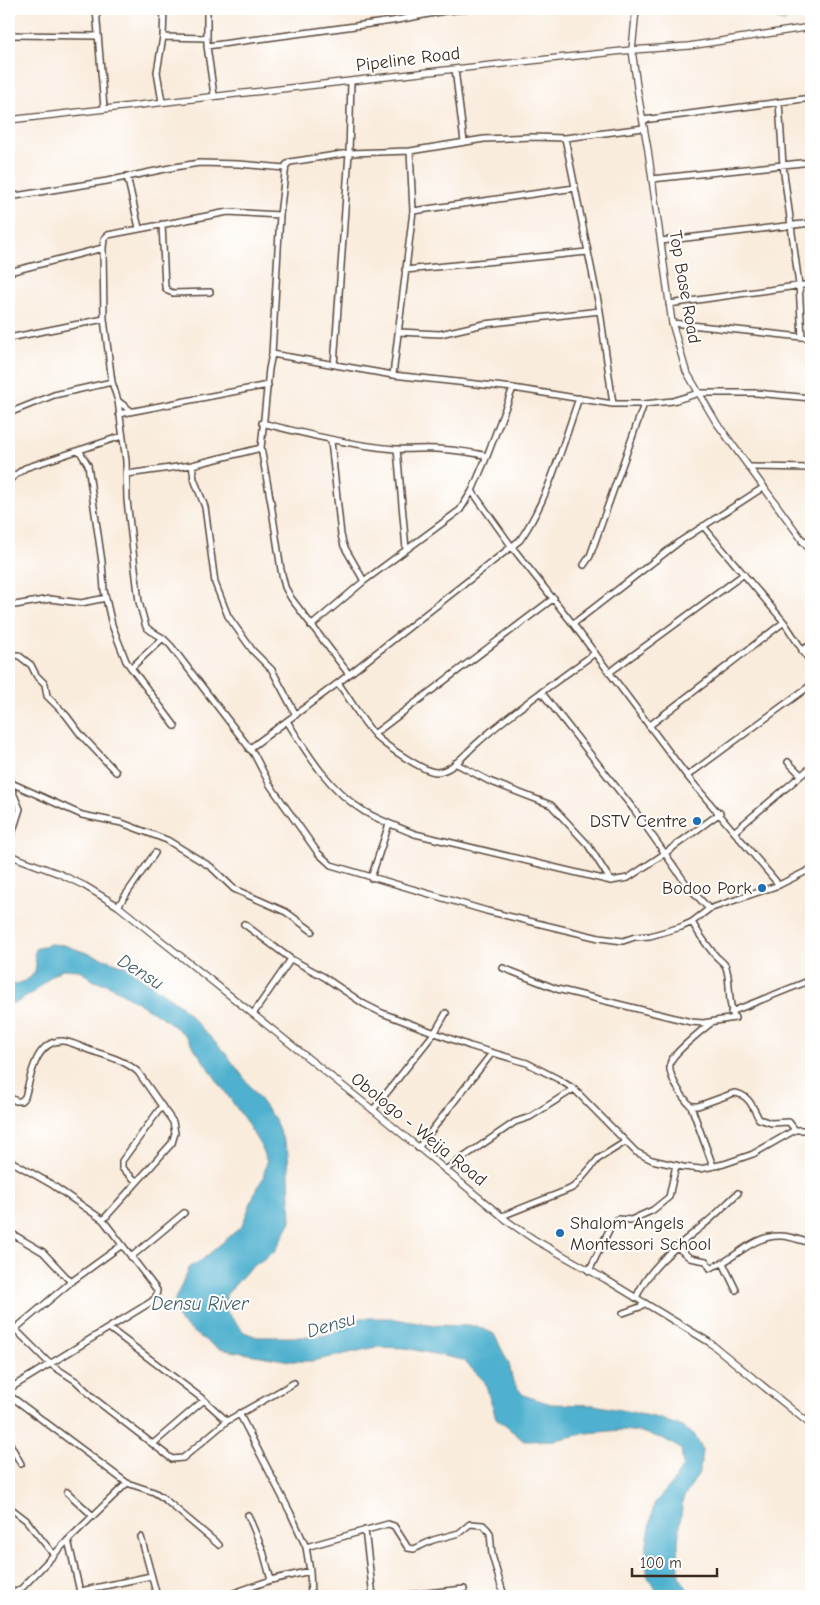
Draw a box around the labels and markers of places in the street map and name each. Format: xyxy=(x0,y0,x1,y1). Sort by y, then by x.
place label: DSTV Centre xyxy=(590,811,687,832)
marker: DSTV Centre xyxy=(691,815,703,827)
place label: Bodoo Pork xyxy=(662,878,752,899)
marker: Bodoo Pork xyxy=(756,882,768,894)
place label: Shalom Angels Montessori School xyxy=(570,1213,711,1255)
marker: Shalom Angels Montessori School xyxy=(554,1227,566,1239)

